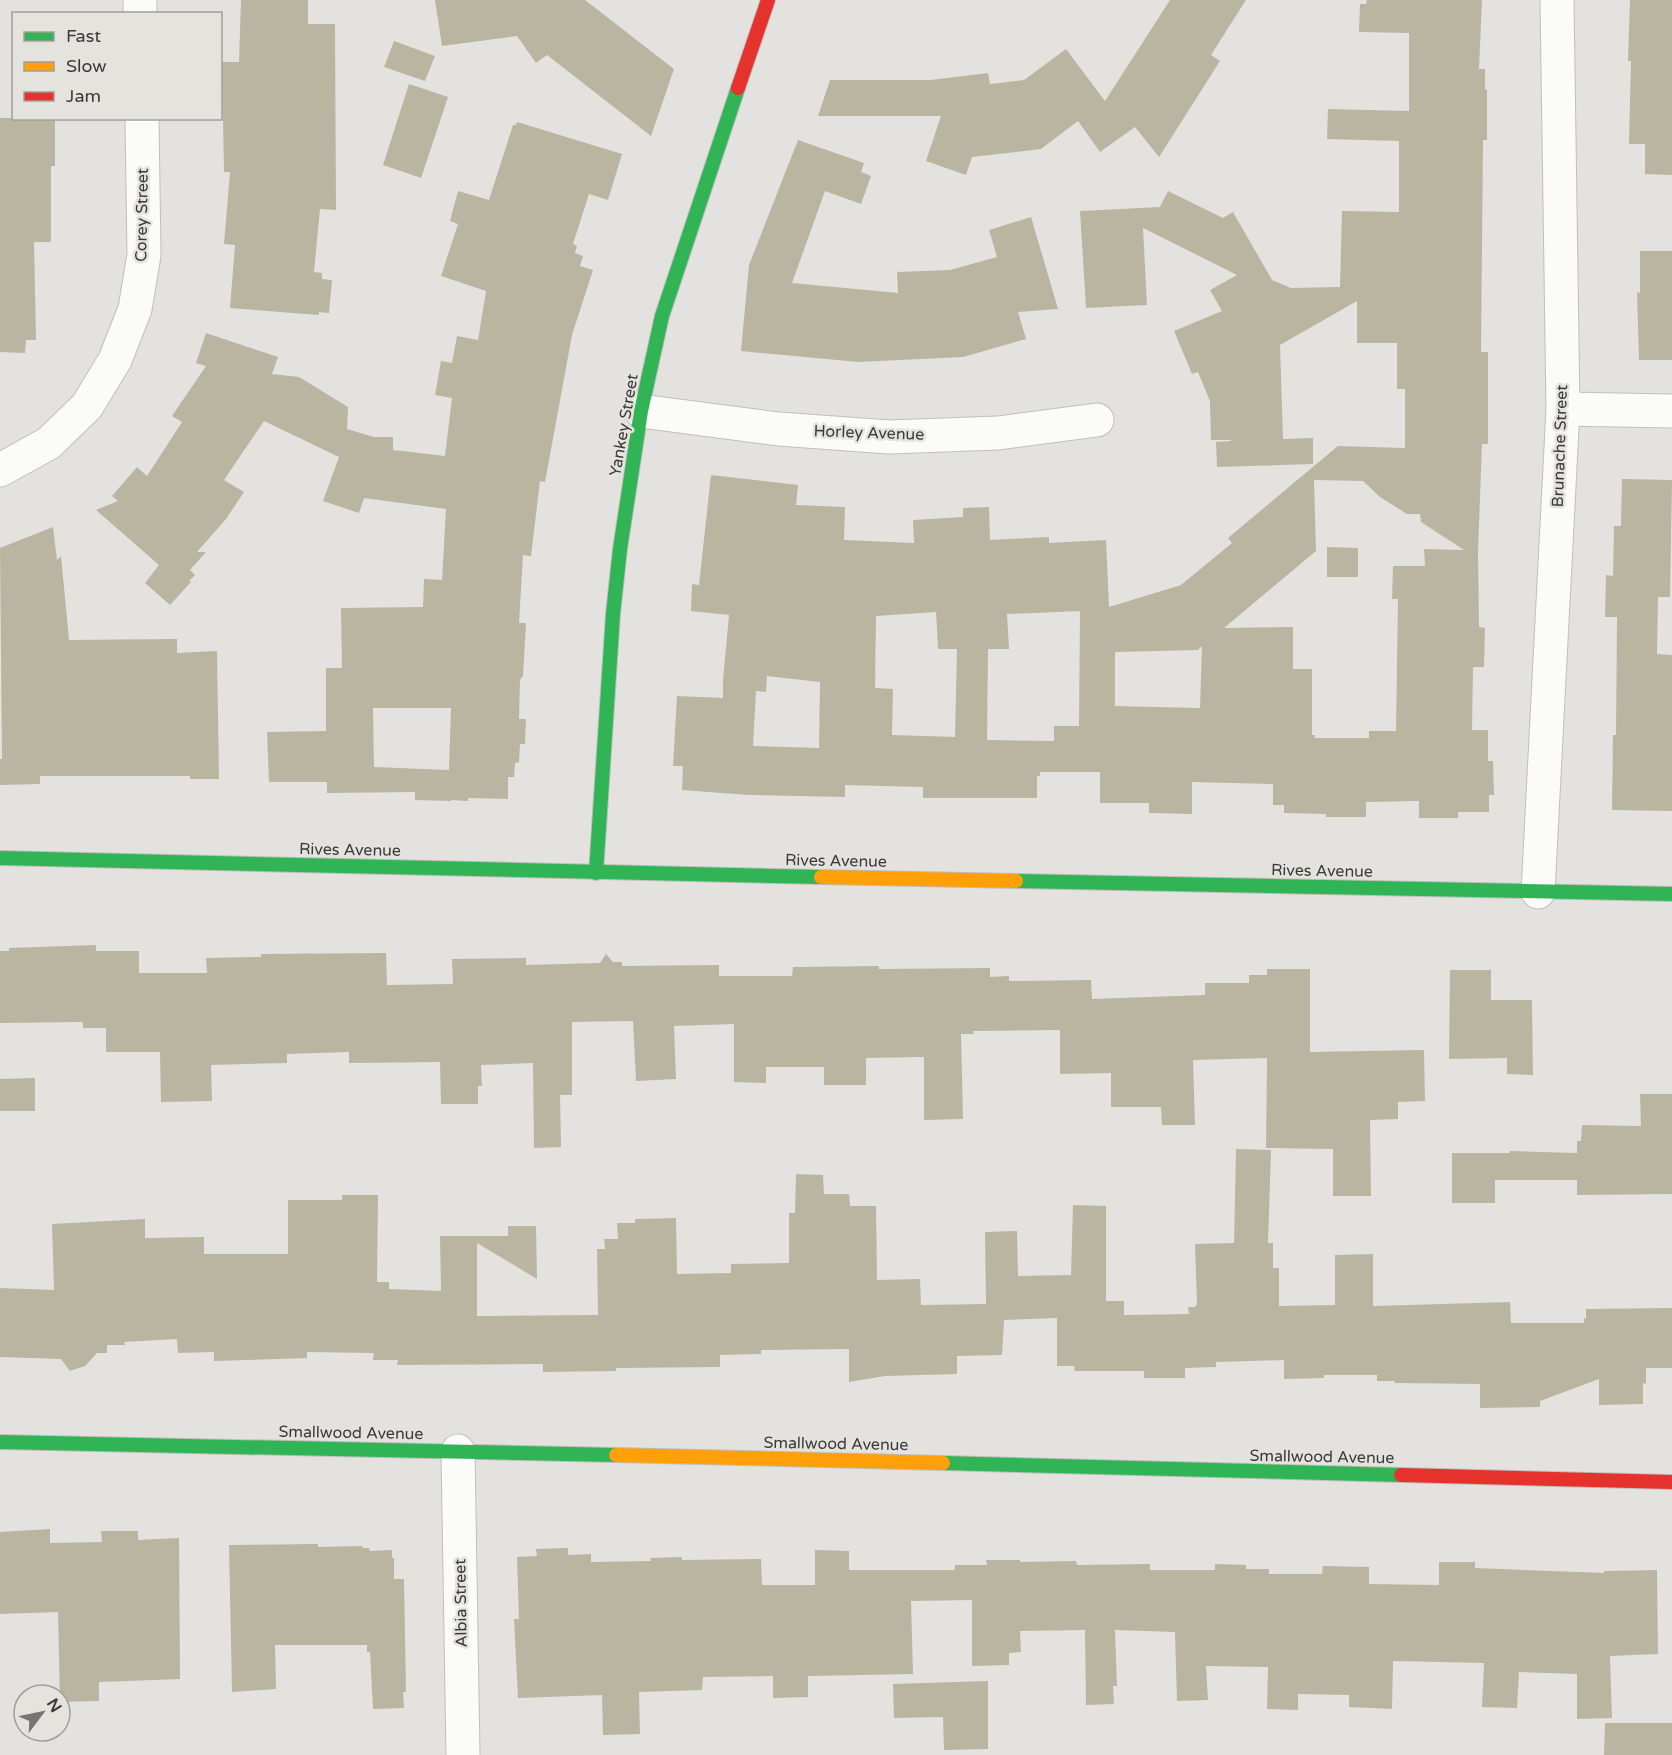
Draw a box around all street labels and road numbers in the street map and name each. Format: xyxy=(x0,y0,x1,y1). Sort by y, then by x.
street label: Corey Street xyxy=(131,168,153,262)
street label: Yankey Street xyxy=(605,372,643,478)
street label: Brunache Street xyxy=(1548,384,1572,508)
street label: Horley Avenue xyxy=(813,421,925,445)
street label: Rives Avenue xyxy=(299,839,401,861)
street label: Rives Avenue xyxy=(785,850,887,872)
street label: Rives Avenue xyxy=(1271,860,1373,882)
street label: Smallwood Avenue xyxy=(278,1422,424,1444)
street label: Smallwood Avenue xyxy=(763,1433,909,1455)
street label: Smallwood Avenue xyxy=(1249,1446,1395,1468)
street label: Albia Street xyxy=(450,1558,472,1648)

